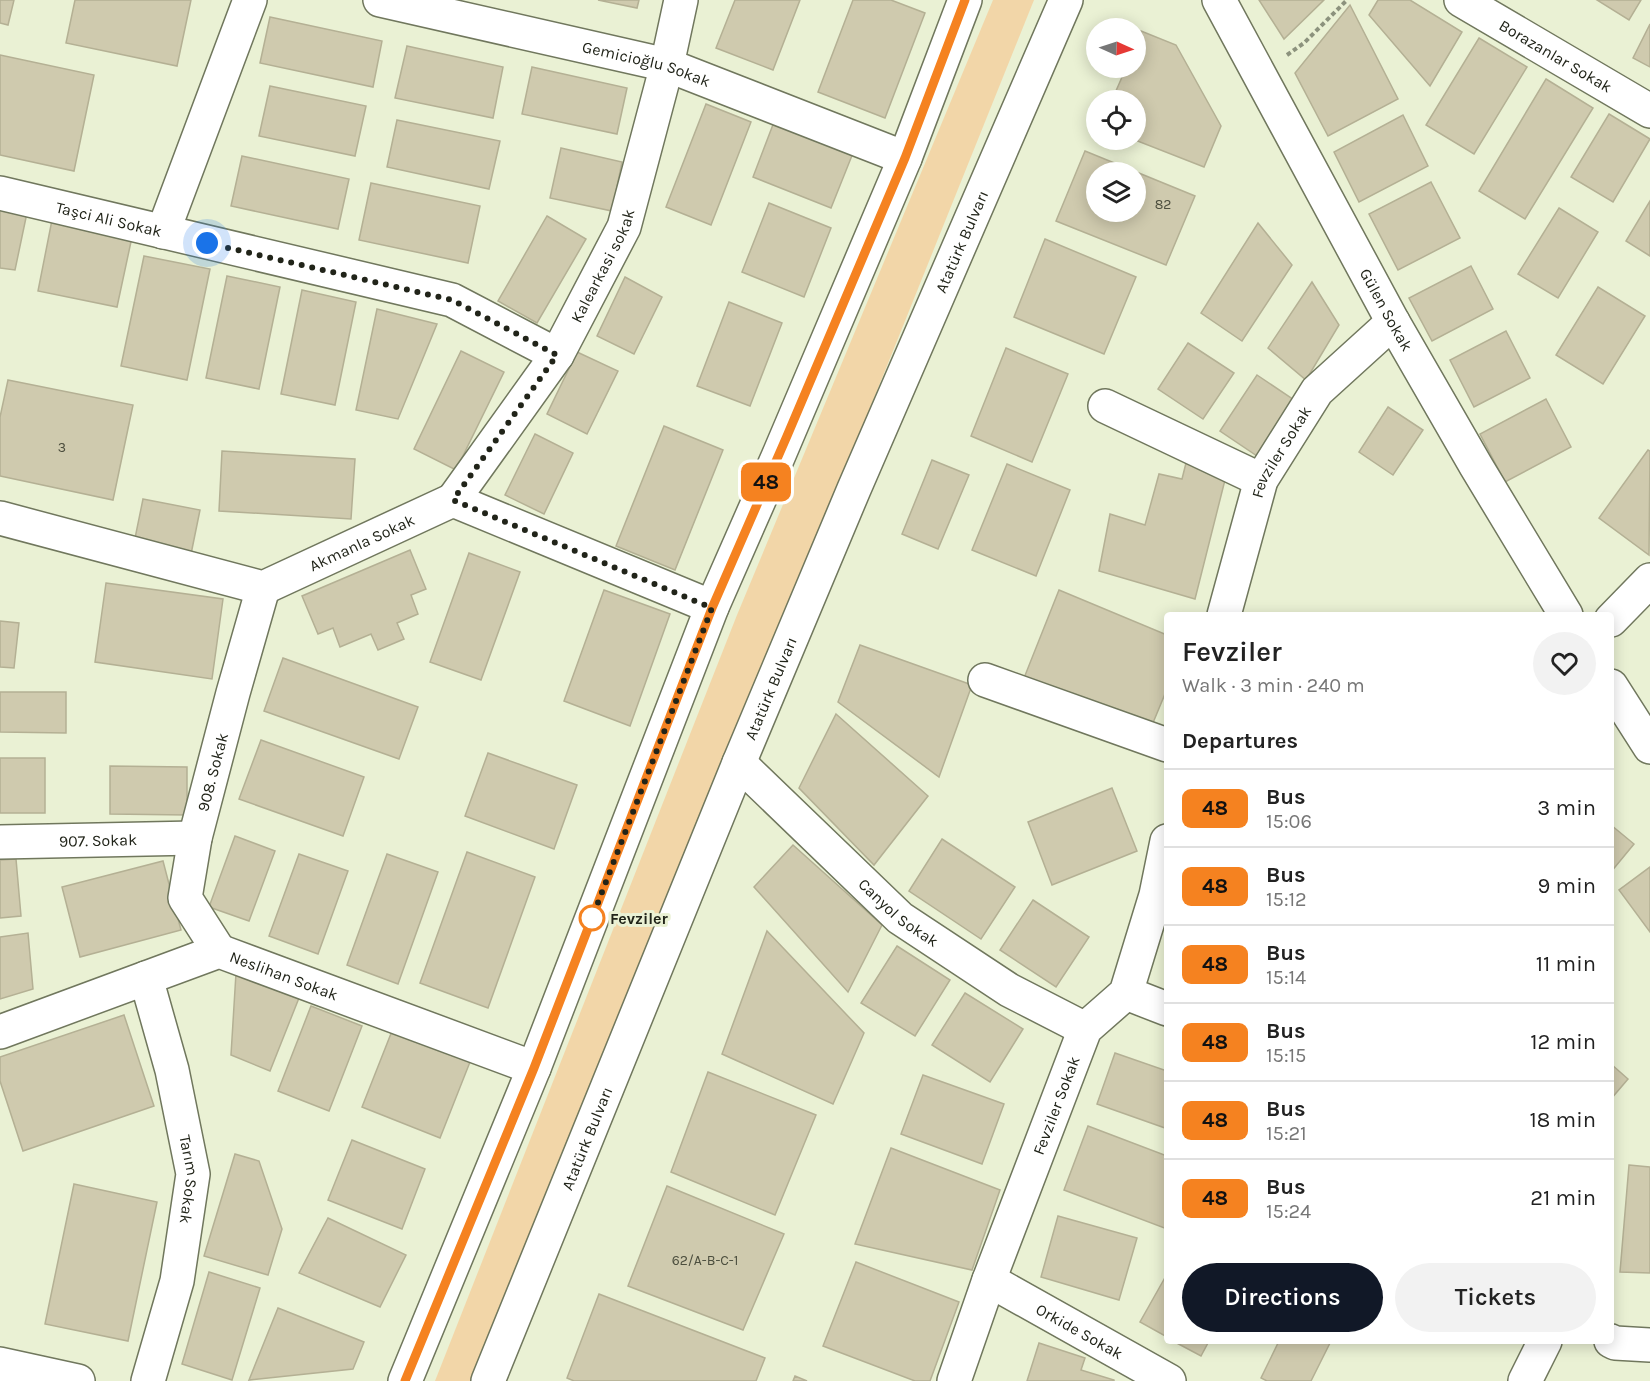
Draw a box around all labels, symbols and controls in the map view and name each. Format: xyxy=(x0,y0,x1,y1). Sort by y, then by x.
street label: Borazanlar Sokak xyxy=(1496,15,1616,96)
north arrow xyxy=(1086,18,1146,78)
map controls xyxy=(1086,18,1146,222)
street label: Gemicioğlu Sokak xyxy=(581,37,713,91)
button: locate xyxy=(1086,90,1146,150)
button: layers xyxy=(1086,162,1146,222)
street label: Atatürk Bulvarı xyxy=(931,187,992,296)
house number: 82 xyxy=(1155,196,1171,213)
street label: Taşci Ali Sokak xyxy=(54,197,164,241)
street label: Kalearkasi sokak xyxy=(566,207,638,326)
your location xyxy=(192,228,222,258)
street label: Gülen Sokak xyxy=(1356,265,1417,354)
street label: Fevziler Sokak xyxy=(1247,402,1315,500)
house number: 3 xyxy=(58,439,66,456)
line badge: 48 xyxy=(739,462,793,502)
text: 48 xyxy=(753,470,779,494)
street label: Akmanla Sokak xyxy=(306,510,418,575)
button: heart xyxy=(1533,632,1596,695)
street label: Atatürk Bulvarı xyxy=(740,634,800,743)
text: Fevziler xyxy=(1182,635,1282,668)
text: Walk · 3 min · 240 m xyxy=(1182,674,1365,697)
text: Departures xyxy=(1182,728,1298,754)
street label: 908. Sokak xyxy=(193,731,232,813)
text: Bus xyxy=(1266,784,1306,810)
text: 3 min xyxy=(1537,795,1596,821)
text: 48 xyxy=(1202,796,1228,820)
text: 15:06 xyxy=(1266,810,1312,833)
street label: 907. Sokak xyxy=(59,830,137,850)
text: Bus xyxy=(1266,862,1306,888)
text: 9 min xyxy=(1538,873,1596,899)
street label: Canyol Sokak xyxy=(855,874,942,950)
text: 48 xyxy=(1202,874,1228,898)
text: 15:12 xyxy=(1266,888,1307,911)
marker: Fevziler xyxy=(579,905,605,931)
place label: Fevziler xyxy=(610,909,669,928)
text: Bus xyxy=(1266,940,1306,966)
street label: Neslihan Sokak xyxy=(227,946,341,1004)
text: 11 min xyxy=(1536,951,1596,977)
text: 48 xyxy=(1202,952,1228,976)
text: 15:14 xyxy=(1266,966,1306,989)
text: Bus xyxy=(1266,1018,1306,1044)
text: 12 min xyxy=(1530,1029,1596,1055)
text: 48 xyxy=(1202,1030,1228,1054)
text: 15:15 xyxy=(1266,1044,1306,1067)
street label: Fevziler Sokak xyxy=(1028,1053,1083,1157)
street label: Atatürk Bulvarı xyxy=(557,1084,616,1193)
text: Bus xyxy=(1266,1096,1306,1122)
text: 18 min xyxy=(1530,1107,1596,1133)
text: 48 xyxy=(1202,1108,1228,1132)
text: 15:21 xyxy=(1266,1122,1307,1145)
street label: Tarım Sokak xyxy=(176,1133,203,1225)
text: Bus xyxy=(1266,1174,1306,1200)
text: 21 min xyxy=(1530,1185,1596,1211)
text: 48 xyxy=(1202,1186,1228,1210)
text: 15:24 xyxy=(1266,1200,1311,1223)
house number: 62/A-B-C-1 xyxy=(672,1252,738,1269)
button: Directions xyxy=(1182,1263,1383,1332)
button: Tickets xyxy=(1395,1263,1596,1332)
street label: Orkide Sokak xyxy=(1033,1299,1127,1363)

